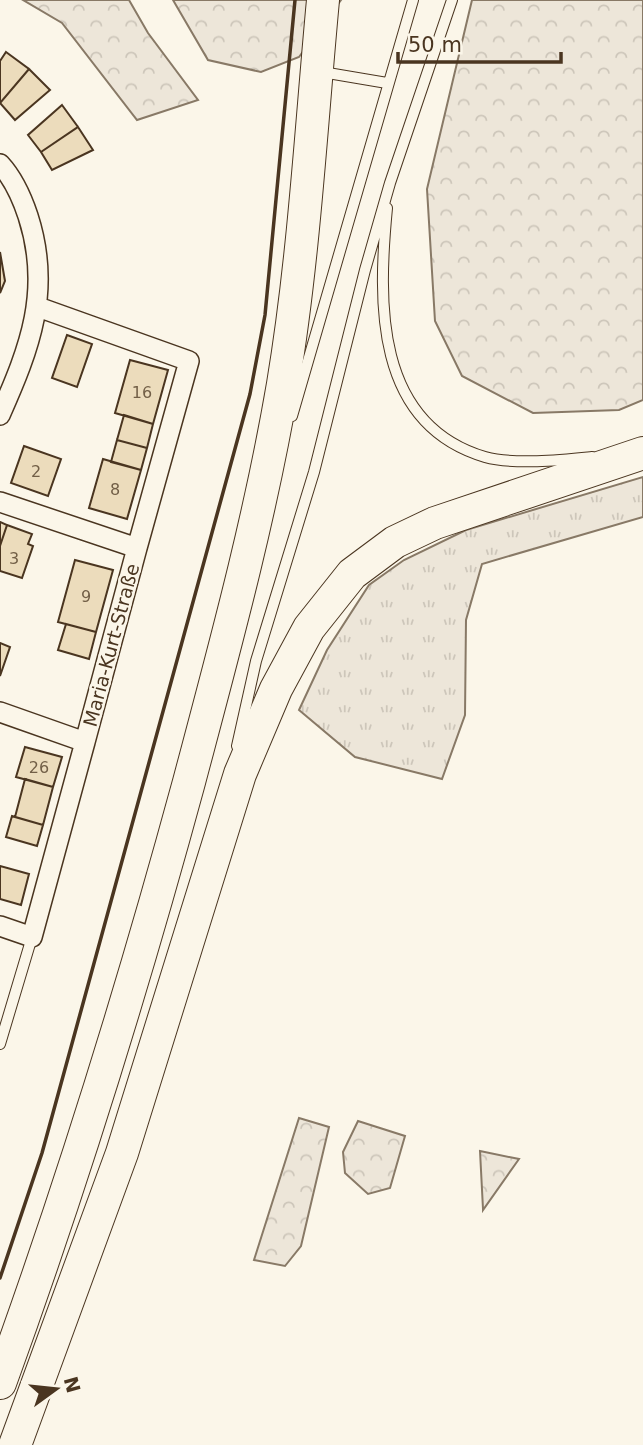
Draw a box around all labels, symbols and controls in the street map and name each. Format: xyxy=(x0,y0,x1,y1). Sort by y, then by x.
scale bar xyxy=(398,21,561,65)
text: 50 m xyxy=(408,33,462,57)
house number: 16 xyxy=(132,383,152,402)
house number: 2 xyxy=(31,462,41,481)
house number: 8 xyxy=(110,480,120,499)
house number: 3 xyxy=(9,549,19,568)
street label: Maria-Kurt-Straße xyxy=(79,561,143,729)
house number: 9 xyxy=(81,587,91,606)
house number: 26 xyxy=(29,758,49,777)
north arrow xyxy=(21,1354,91,1424)
text: N xyxy=(60,1374,85,1395)

